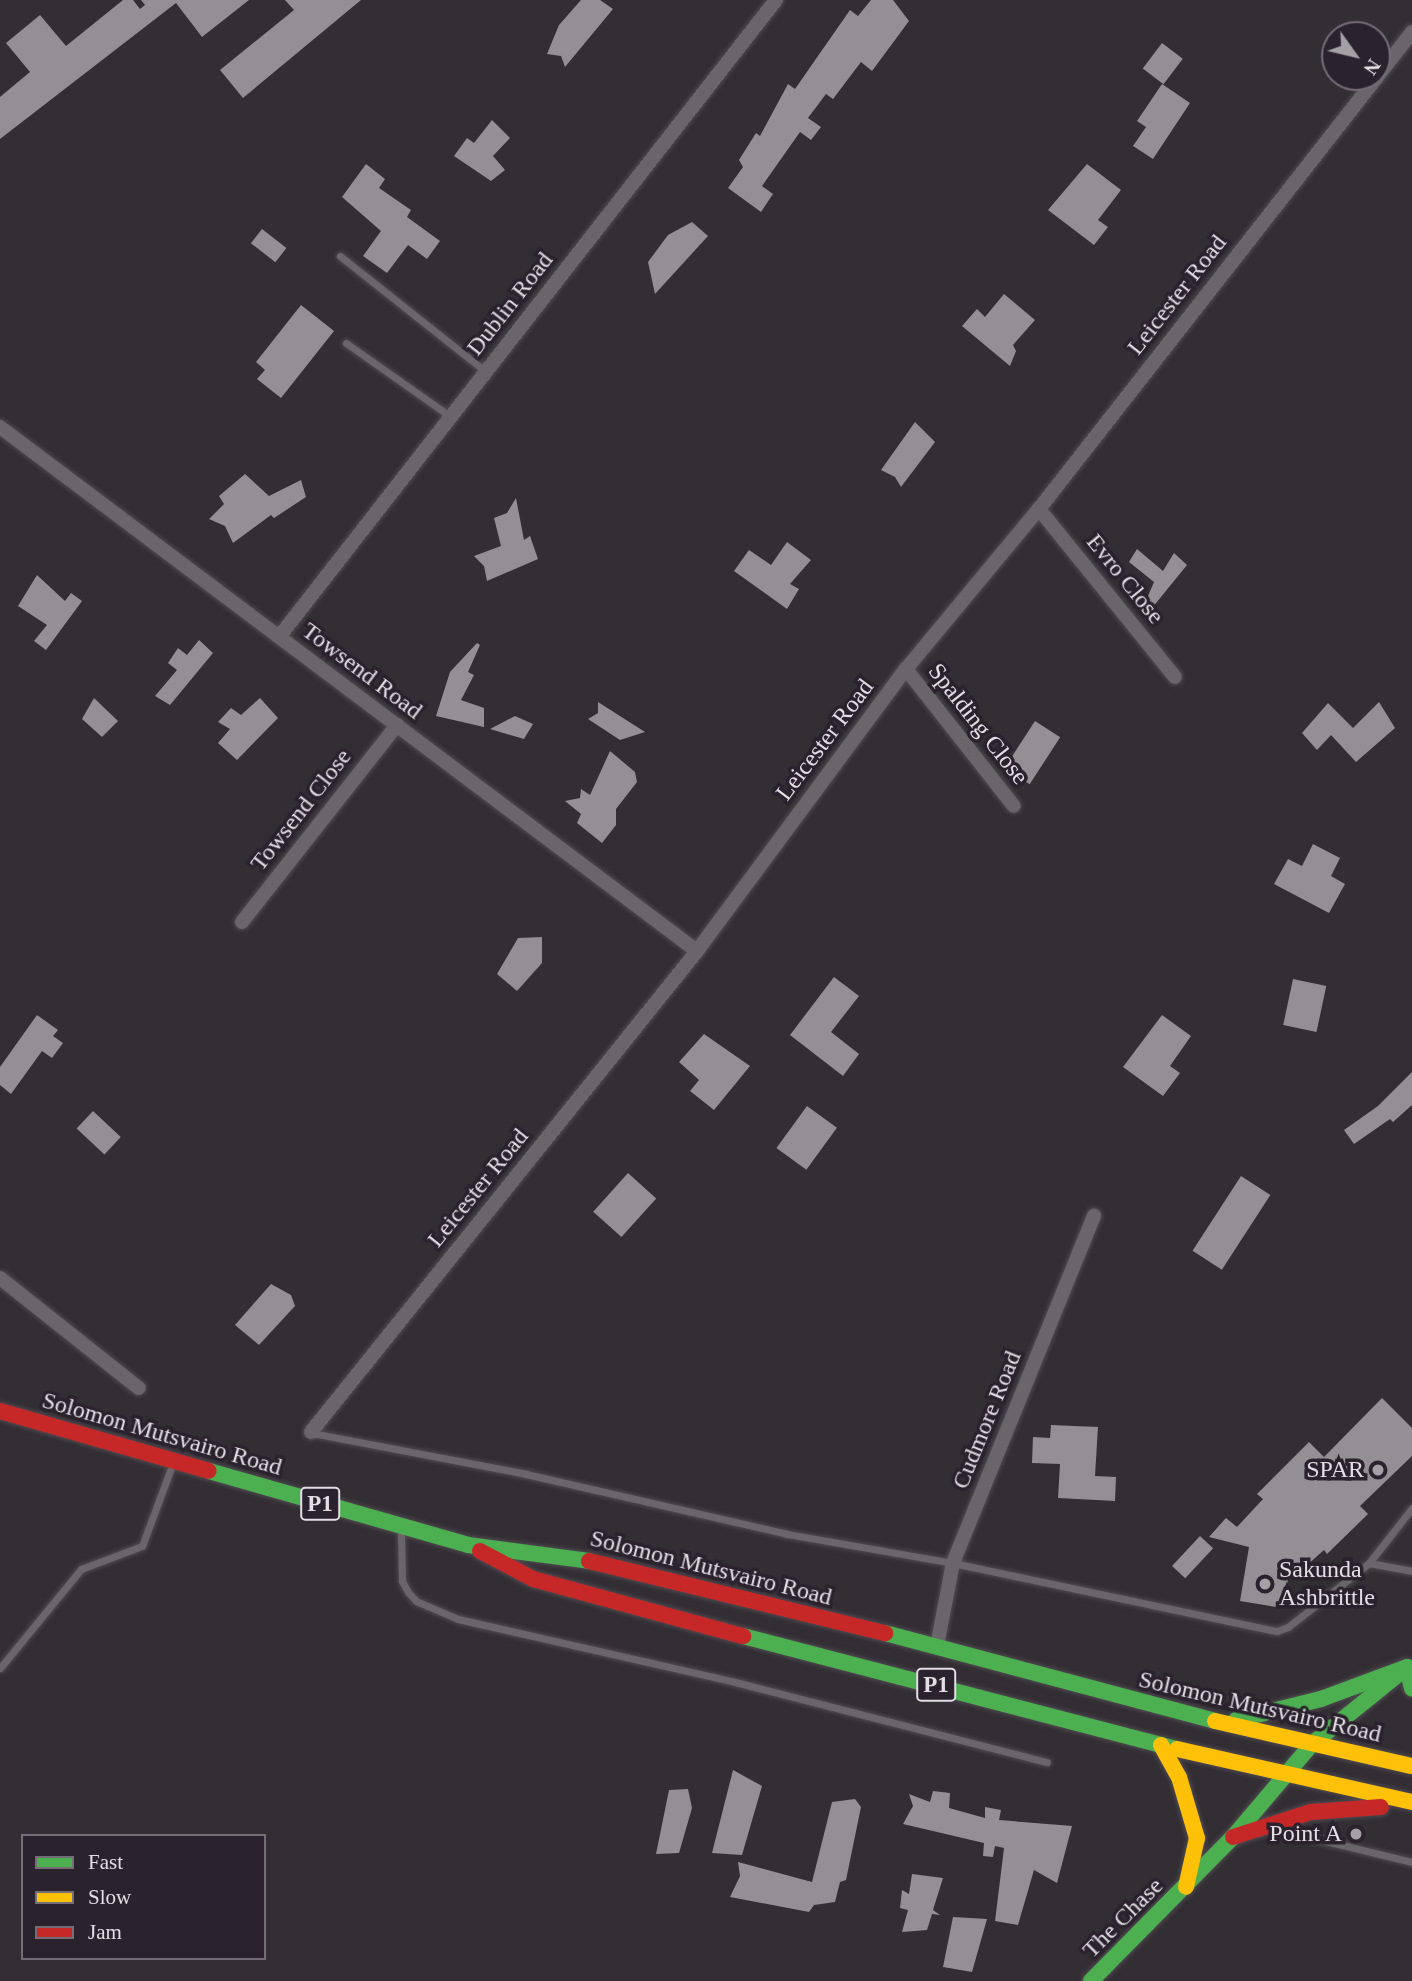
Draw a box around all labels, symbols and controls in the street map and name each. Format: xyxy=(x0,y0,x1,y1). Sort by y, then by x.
north arrow xyxy=(1321,21,1391,91)
text: N xyxy=(1360,55,1385,78)
street label: Leicester Road xyxy=(1121,229,1233,361)
street label: Dublin Road xyxy=(461,247,559,361)
street label: Evro Close xyxy=(1080,528,1170,630)
street label: Towsend Road xyxy=(296,616,428,726)
street label: Spalding Close xyxy=(922,658,1034,790)
street label: Leicester Road xyxy=(770,674,880,806)
street label: Towsend Close xyxy=(244,743,358,877)
street label: Leicester Road xyxy=(421,1123,535,1253)
street label: Cudmore Road xyxy=(946,1347,1028,1493)
street label: Solomon Mutsvairo Road xyxy=(39,1386,285,1482)
place label: SPAR xyxy=(1306,1456,1364,1484)
marker: SPAR xyxy=(1370,1462,1386,1478)
road number: P1 xyxy=(299,1484,341,1524)
street label: Solomon Mutsvairo Road xyxy=(587,1524,835,1612)
place label: Sakunda Ashbrittle xyxy=(1279,1556,1375,1612)
marker: Sakunda Ashbrittle xyxy=(1257,1576,1273,1592)
street label: Solomon Mutsvairo Road xyxy=(1136,1665,1384,1749)
road number: P1 xyxy=(915,1666,957,1704)
place label: Point A xyxy=(1268,1820,1342,1848)
marker: Point A xyxy=(1348,1826,1364,1842)
legend xyxy=(21,1834,266,1960)
text: Fast xyxy=(88,1850,123,1874)
street label: The Chase xyxy=(1077,1872,1169,1964)
text: Slow xyxy=(88,1885,131,1909)
text: Jam xyxy=(88,1920,122,1944)

